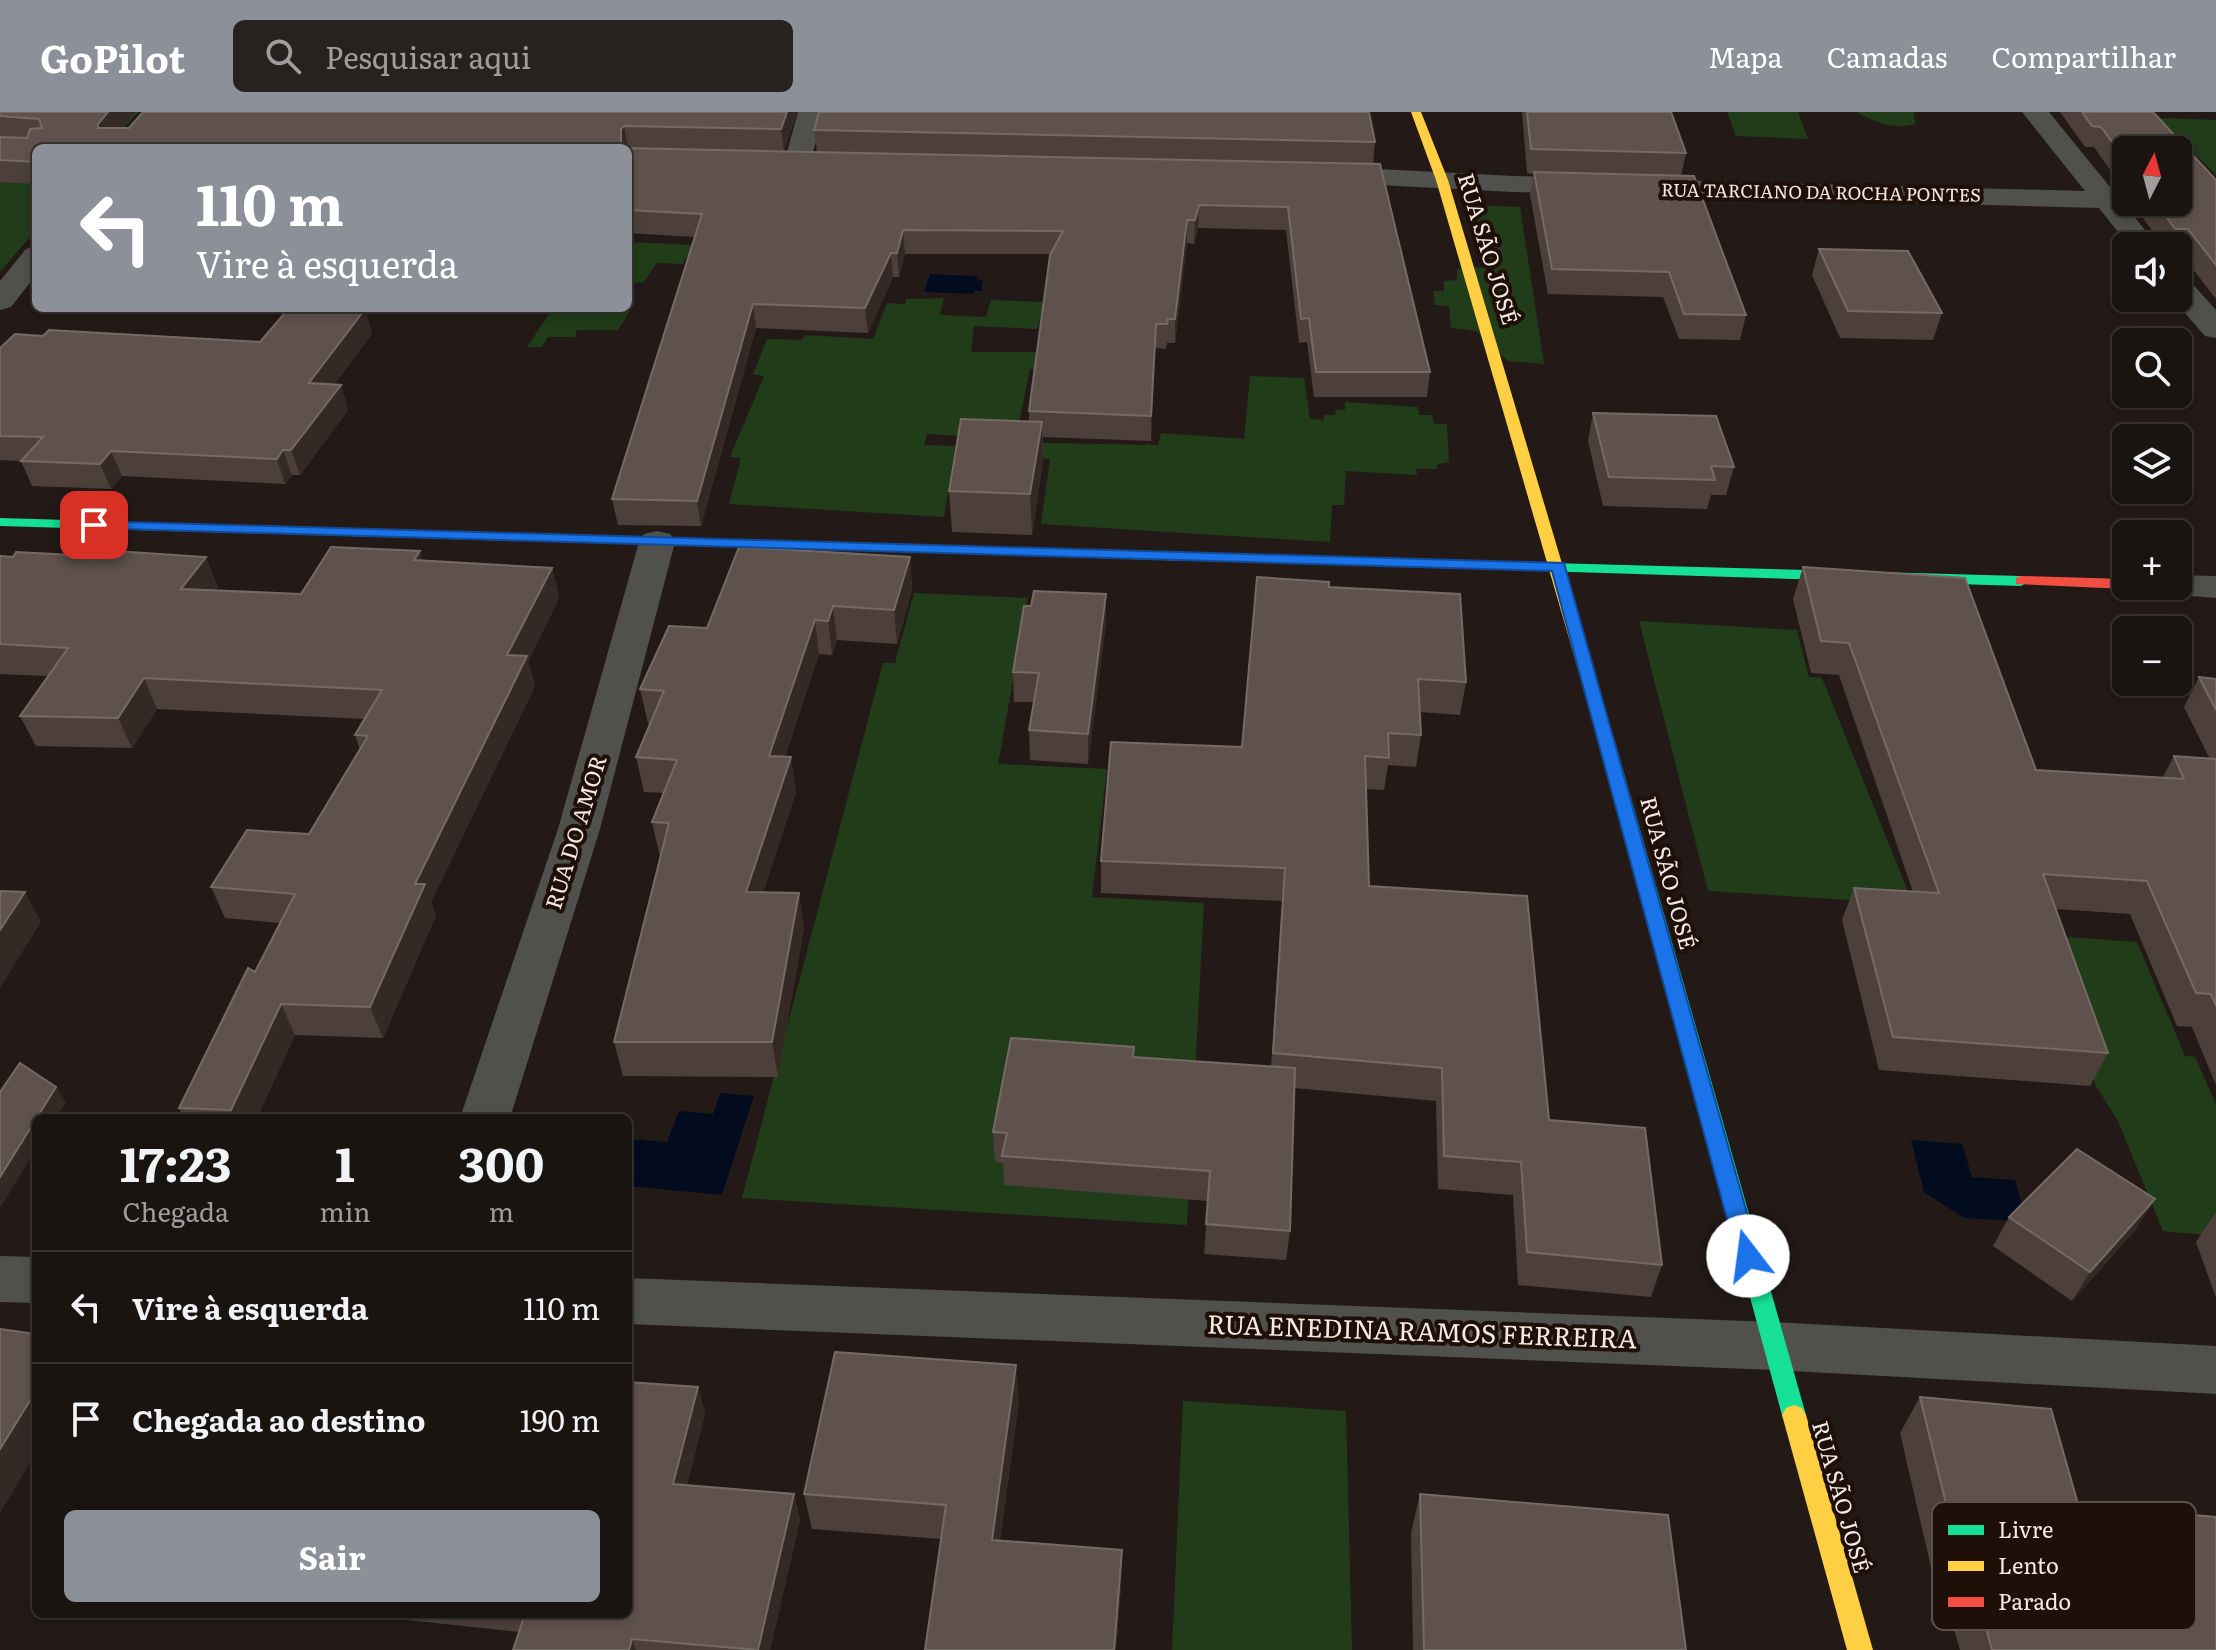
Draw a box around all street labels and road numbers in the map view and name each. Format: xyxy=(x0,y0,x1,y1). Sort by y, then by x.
street label: RUA SÃO JOSÉ xyxy=(1451,169,1528,329)
street label: RUA TARCIANO DA ROCHA PONTES xyxy=(1661,175,1981,208)
street label: RUA DO AMOR xyxy=(535,750,614,913)
street label: RUA SÃO JOSÉ xyxy=(1633,792,1706,953)
street label: RUA ENEDINA RAMOS FERREIRA xyxy=(1206,1303,1638,1356)
street label: RUA SÃO JOSÉ xyxy=(1805,1417,1880,1577)

